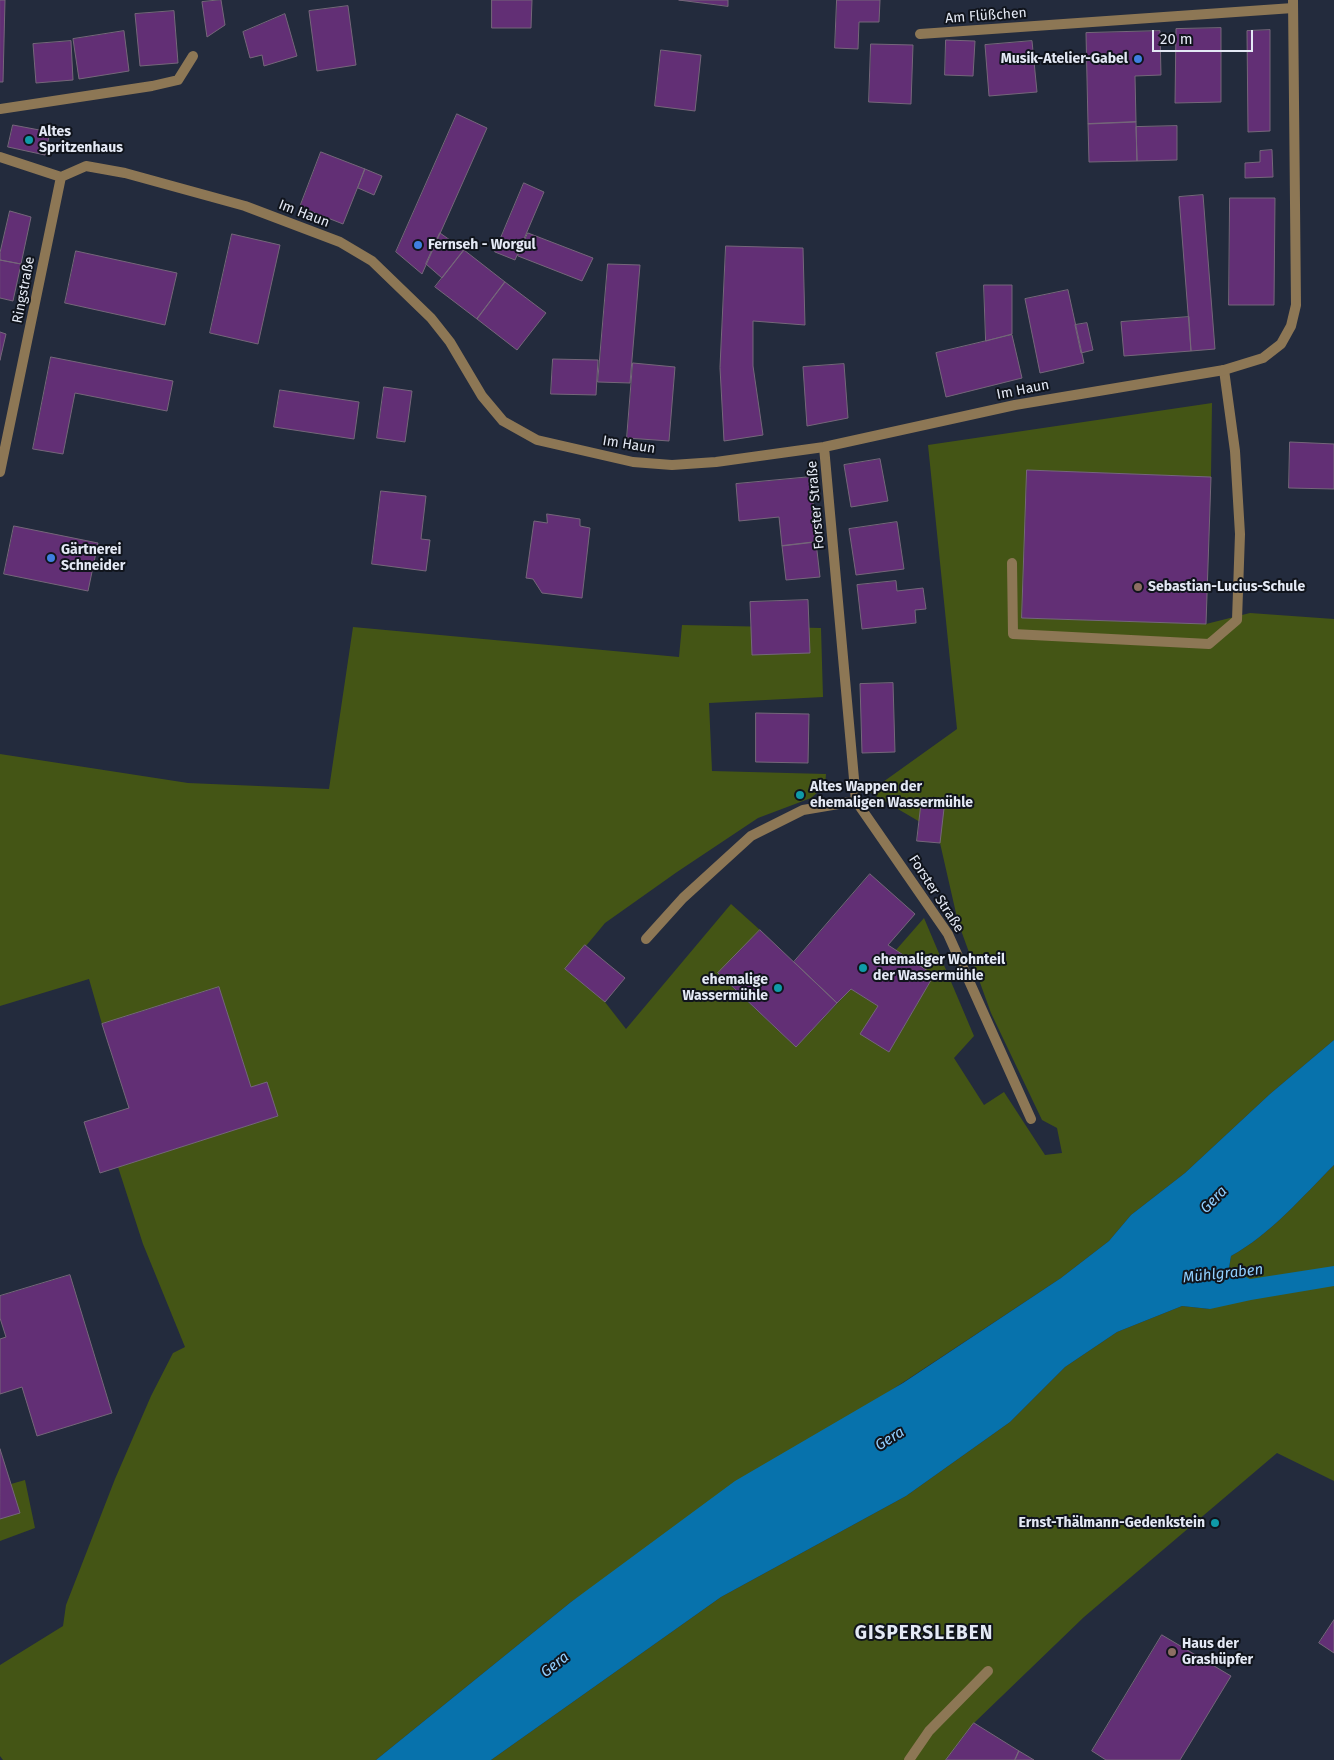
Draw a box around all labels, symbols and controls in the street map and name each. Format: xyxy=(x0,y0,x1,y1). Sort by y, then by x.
street label: Am Flüßchen xyxy=(945,5,1027,27)
scale bar xyxy=(1154,20,1255,52)
text: 20 m xyxy=(1160,30,1193,48)
place label: Musik-Atelier-Gabel xyxy=(1001,51,1128,67)
marker: Musik-Atelier-Gabel xyxy=(1132,53,1144,65)
place label: Altes Spritzenhaus xyxy=(39,124,123,156)
marker: Altes Spritzenhaus xyxy=(23,134,35,146)
street label: Im Haun xyxy=(276,197,332,231)
place label: Fernseh - Worgul xyxy=(428,237,536,253)
marker: Fernseh - Worgul xyxy=(412,239,424,251)
street label: Ringstraße xyxy=(9,255,39,325)
street label: Im Haun xyxy=(995,377,1051,403)
street label: Im Haun xyxy=(601,433,657,457)
street label: Forster Straße xyxy=(804,460,828,550)
place label: Gärtnerei Schneider xyxy=(61,542,125,574)
marker: Gärtnerei Schneider xyxy=(45,552,57,564)
place label: Sebastian-Lucius-Schule xyxy=(1148,579,1305,595)
marker: Sebastian-Lucius-Schule xyxy=(1132,581,1144,593)
place label: Altes Wappen der ehemaligen Wassermühle xyxy=(810,779,973,812)
marker: Altes Wappen der ehemaligen Wassermühle xyxy=(794,789,806,801)
street label: Forster Straße xyxy=(905,852,967,936)
place label: ehemaliger Wohnteil der Wassermühle xyxy=(873,952,1005,984)
marker: ehemaliger Wohnteil der Wassermühle xyxy=(857,962,869,974)
place label: ehemalige Wassermühle xyxy=(683,972,768,1004)
marker: ehemalige Wassermühle xyxy=(772,982,784,994)
water label: Gera xyxy=(1197,1183,1231,1217)
water label: Mühlgraben xyxy=(1182,1261,1264,1287)
water label: Gera xyxy=(872,1423,908,1455)
place label: Ernst-Thälmann-Gedenkstein xyxy=(1019,1515,1205,1531)
marker: Ernst-Thälmann-Gedenkstein xyxy=(1209,1517,1221,1529)
district label: GISPERSLEBEN xyxy=(853,1623,995,1645)
place label: Haus der Grashüpfer xyxy=(1182,1636,1253,1668)
marker: Haus der Grashüpfer xyxy=(1166,1646,1178,1658)
water label: Gera xyxy=(537,1648,573,1682)

